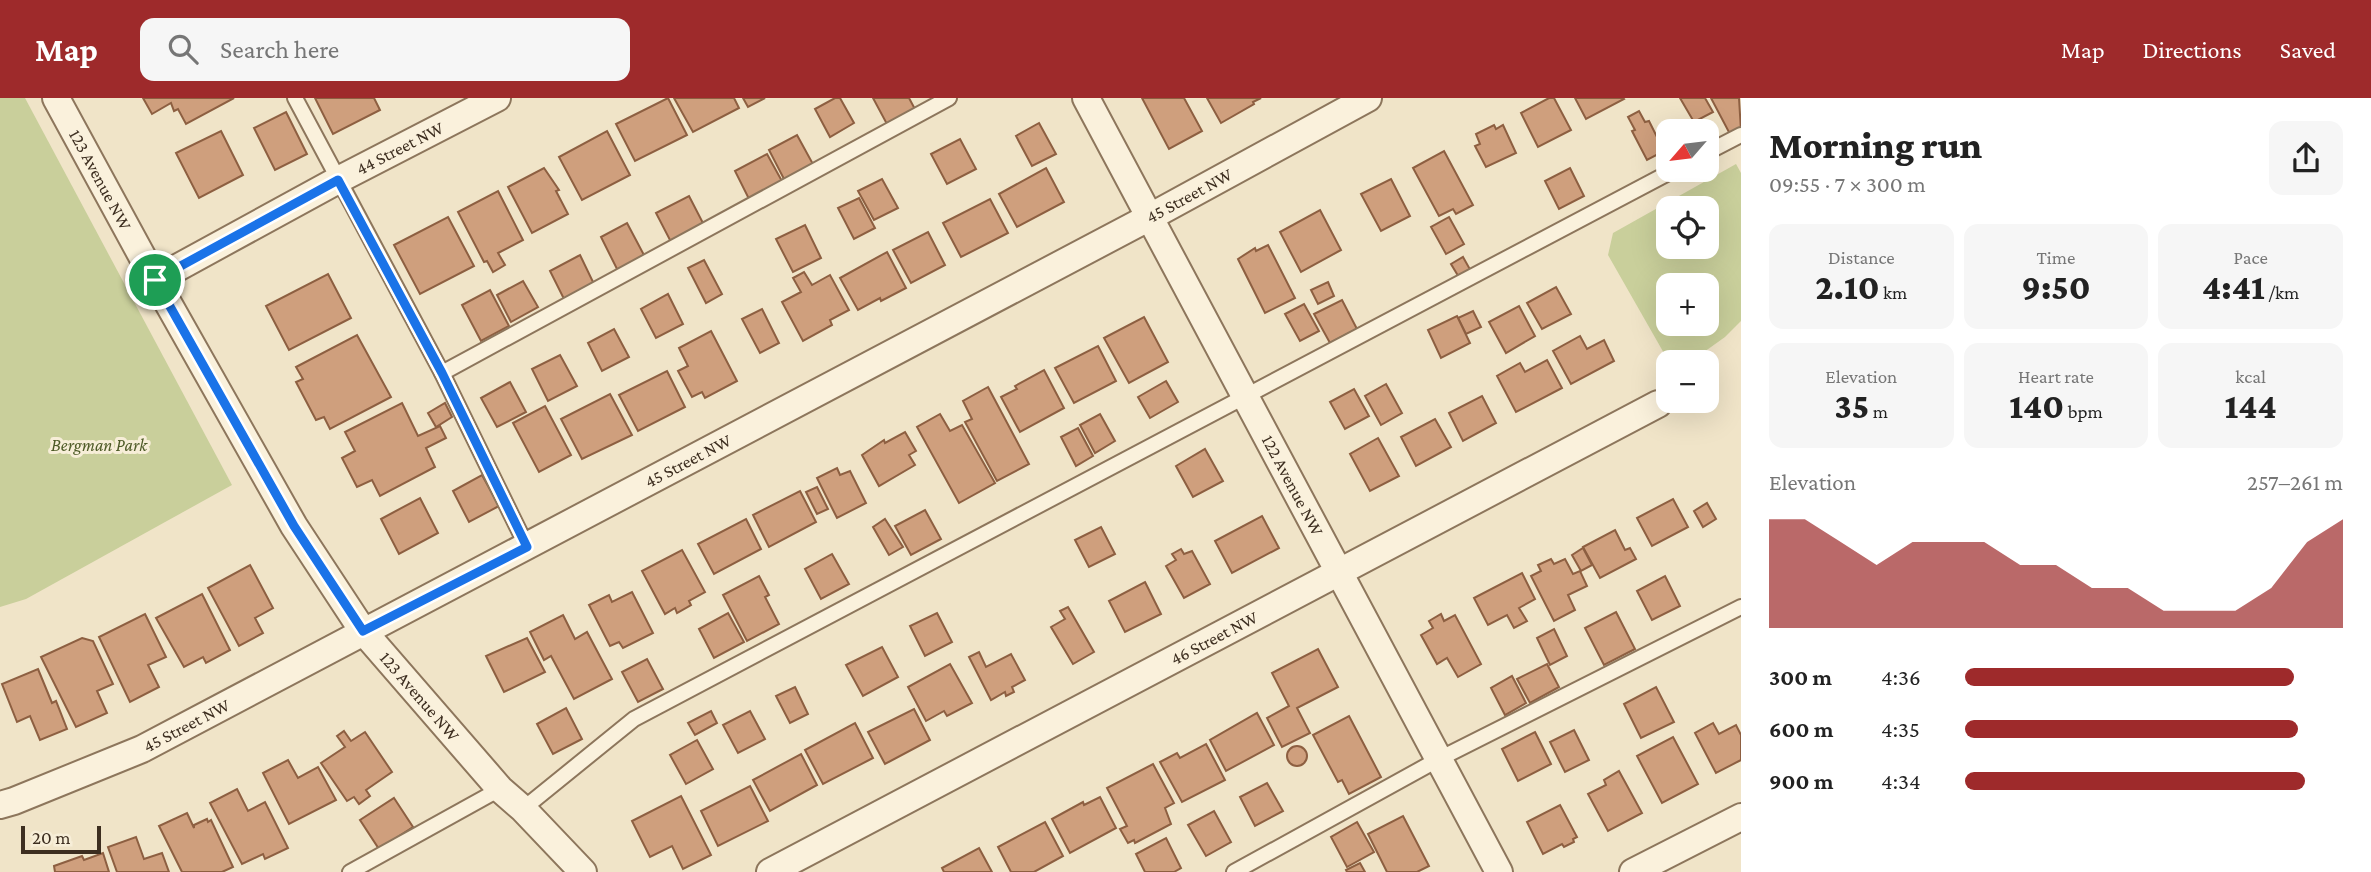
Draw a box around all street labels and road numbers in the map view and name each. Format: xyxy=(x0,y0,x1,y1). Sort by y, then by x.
street label: 44 Street NW xyxy=(353,117,447,179)
street label: 123 Avenue NW xyxy=(65,126,136,234)
street label: 45 Street NW xyxy=(1143,164,1236,227)
street label: 45 Street NW xyxy=(641,430,735,492)
street label: 122 Avenue NW xyxy=(1258,432,1328,540)
street label: 46 Street NW xyxy=(1167,607,1262,669)
street label: 123 Avenue NW xyxy=(376,648,464,745)
street label: 45 Street NW xyxy=(140,694,234,757)

